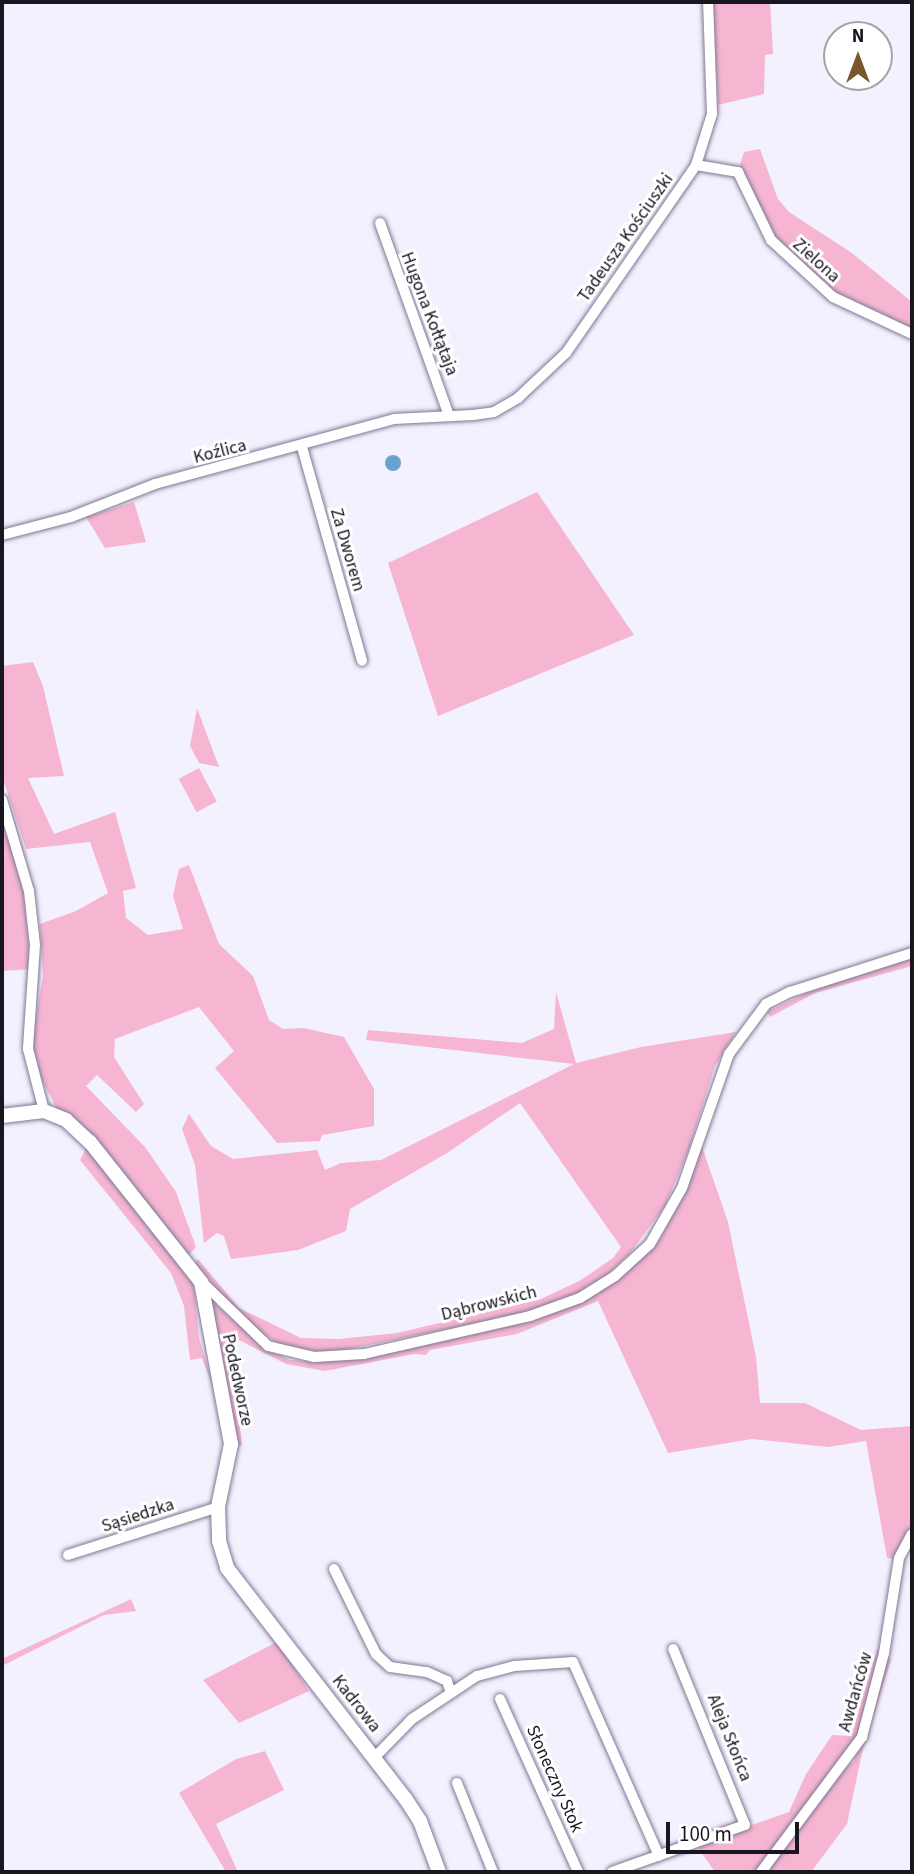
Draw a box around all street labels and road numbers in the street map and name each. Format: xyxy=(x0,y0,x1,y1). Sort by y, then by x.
street label: Tadeusza Kościuszki xyxy=(574,170,678,306)
street label: Zielona xyxy=(788,234,844,288)
street label: Hugona Kołłątaja xyxy=(396,249,462,379)
street label: Koźlica xyxy=(191,435,249,469)
street label: Za Dworem xyxy=(325,506,369,594)
street label: Dąbrowskich xyxy=(439,1282,539,1326)
street label: Podedworze xyxy=(217,1332,257,1428)
street label: Sąsiedzka xyxy=(99,1494,177,1538)
street label: Awdańców xyxy=(834,1650,878,1734)
street label: Kadrowa xyxy=(327,1671,385,1737)
street label: Aleja Słońca xyxy=(702,1691,756,1785)
street label: Słoneczny Stok xyxy=(521,1722,587,1836)

